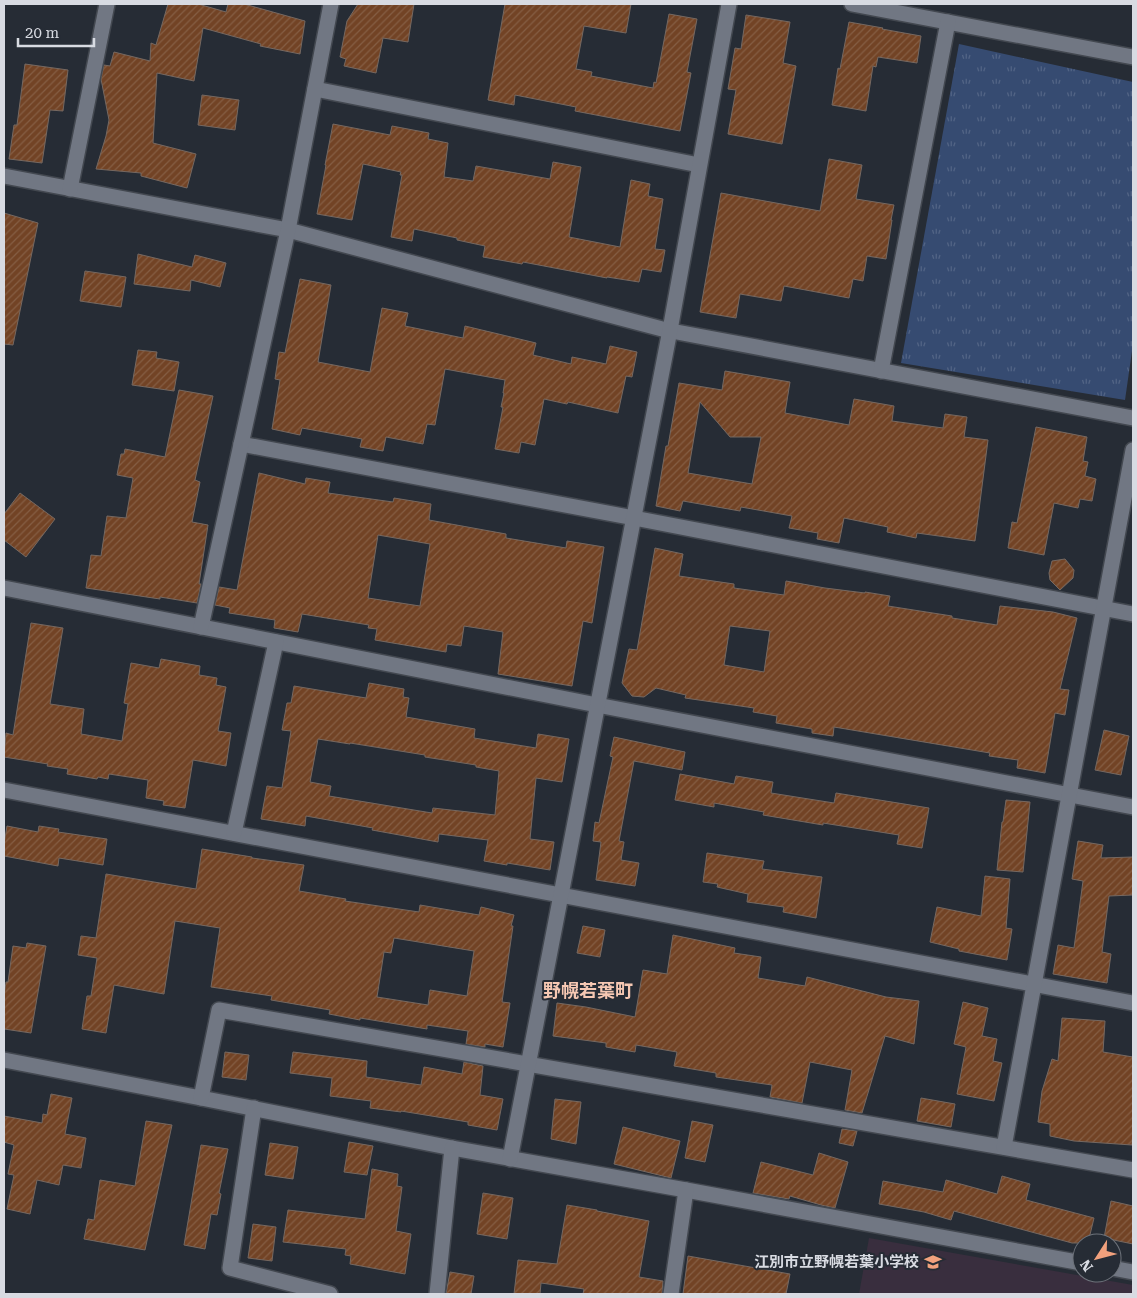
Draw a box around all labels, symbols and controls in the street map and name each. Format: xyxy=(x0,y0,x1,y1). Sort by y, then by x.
scale bar xyxy=(18,15,94,47)
text: 20 m xyxy=(25,24,60,42)
district label: 野幌若葉町 xyxy=(543,980,633,1001)
north arrow xyxy=(1072,1233,1122,1283)
school or university icon: 江別市立野幌若葉小学校 xyxy=(923,1252,943,1272)
place label: 江別市立野幌若葉小学校 xyxy=(754,1253,919,1271)
text: N xyxy=(1077,1256,1096,1275)

